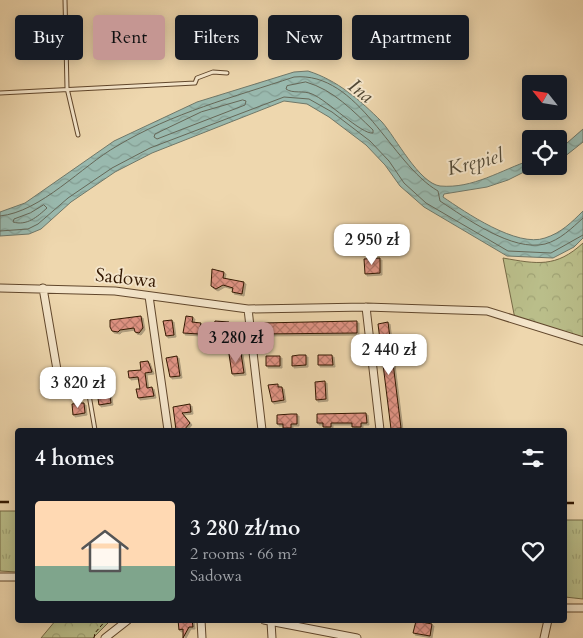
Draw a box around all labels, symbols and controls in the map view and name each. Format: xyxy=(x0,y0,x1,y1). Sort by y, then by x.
chip: Buy xyxy=(15,15,83,60)
chip: Rent xyxy=(93,15,165,60)
chip: Filters xyxy=(175,15,258,60)
chip: New xyxy=(268,15,342,60)
chip: Apartment xyxy=(352,15,469,60)
water label: Ina xyxy=(343,73,379,109)
north arrow xyxy=(522,75,568,120)
map controls xyxy=(522,75,567,175)
button: locate xyxy=(522,130,567,175)
water label: Krępiel xyxy=(444,142,506,182)
pin: 2 950 zł xyxy=(320,224,424,266)
text: 2 950 zł xyxy=(345,229,399,251)
street label: Sadowa xyxy=(94,262,158,294)
pin: 3 280 zł xyxy=(184,322,288,364)
text: 3 280 zł xyxy=(209,327,263,349)
pin: 2 440 zł xyxy=(337,334,441,376)
text: 2 440 zł xyxy=(362,339,416,361)
pin: 3 820 zł xyxy=(26,366,130,409)
text: 3 820 zł xyxy=(51,372,105,394)
text: 4 homes xyxy=(35,444,114,473)
icon: filters xyxy=(519,444,547,472)
text: 3 280 zł/mo xyxy=(190,514,300,543)
icon: home xyxy=(75,521,135,581)
icon: heart xyxy=(519,537,547,565)
text: 2 rooms · 66 m² xyxy=(190,543,297,565)
text: Sadowa xyxy=(190,565,242,587)

